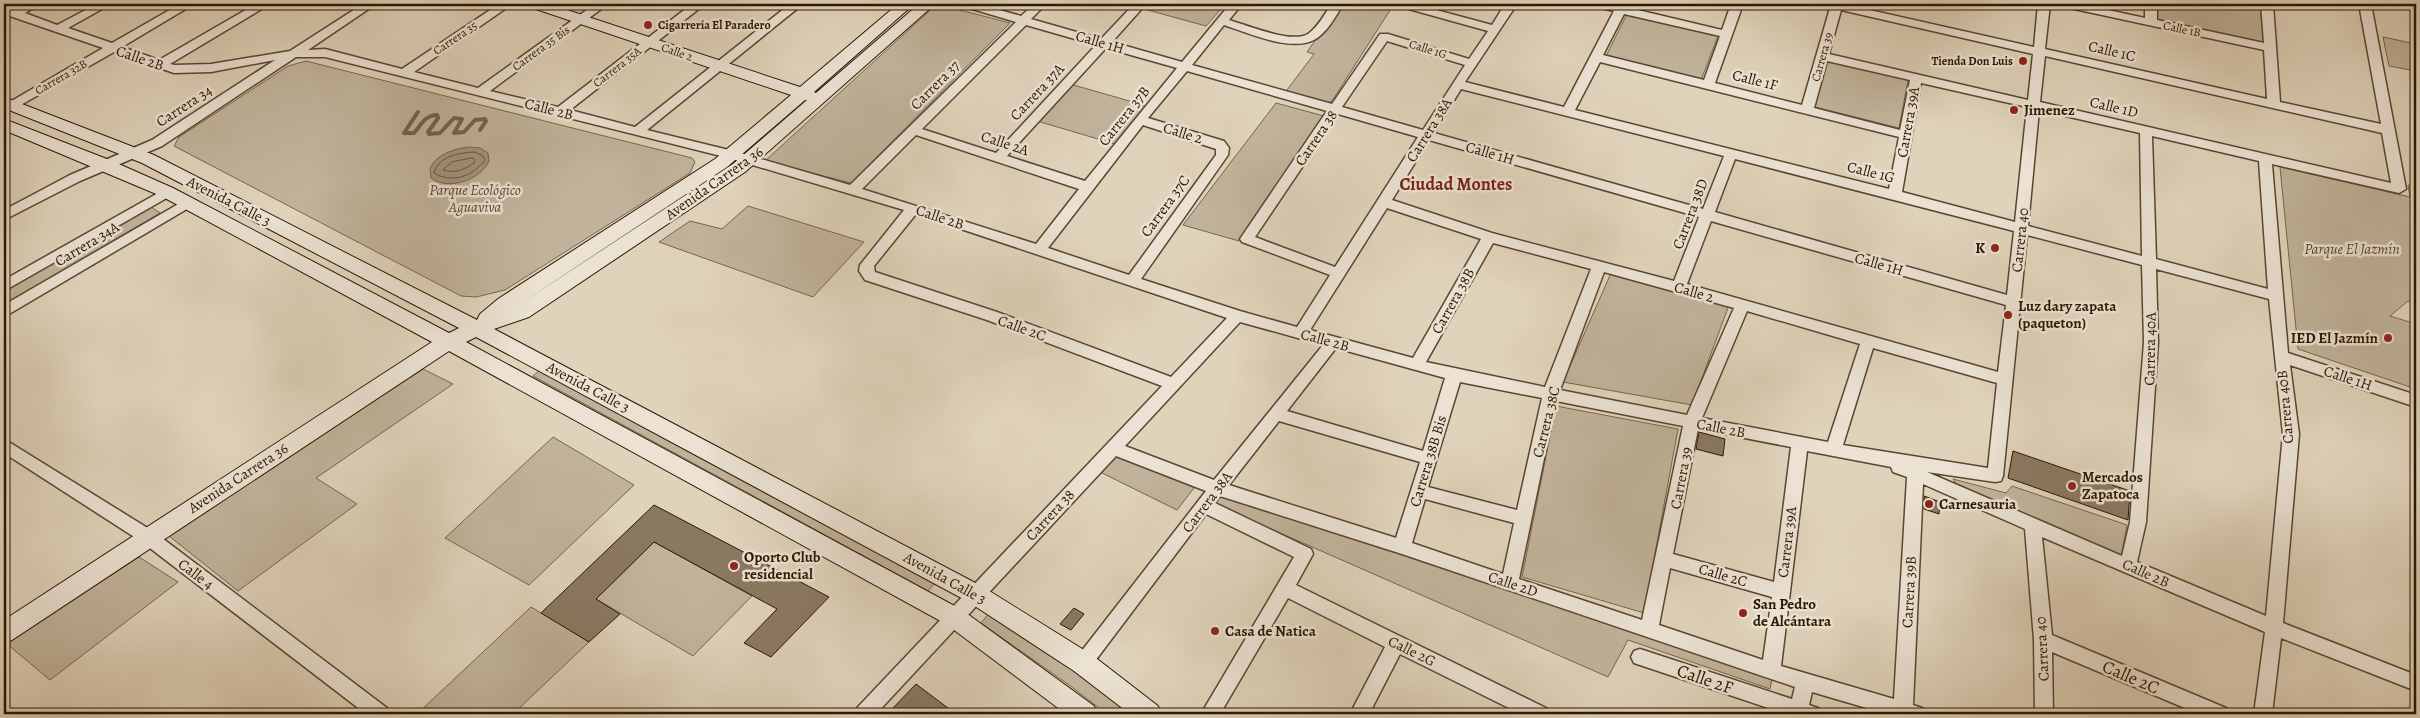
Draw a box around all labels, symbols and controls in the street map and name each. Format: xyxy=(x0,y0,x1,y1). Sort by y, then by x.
street label: Carrera 35 xyxy=(430,17,480,59)
place label: Cigarrería El Paradero xyxy=(658,17,771,33)
street label: Calle 1B xyxy=(2162,17,2202,41)
marker: Cigarrería El Paradero xyxy=(642,19,654,31)
street label: Carrera 35 Bis xyxy=(509,22,573,74)
street label: Calle 1H xyxy=(1073,26,1127,58)
street label: Carrera 39 xyxy=(1807,31,1837,83)
street label: Calle 1G xyxy=(1407,36,1449,62)
street label: Calle 1C xyxy=(2086,36,2138,66)
street label: Calle 2 xyxy=(659,39,695,65)
street label: Calle 2B xyxy=(113,40,167,76)
street label: Carrera 35A xyxy=(590,42,645,91)
place label: Tienda Don Luis xyxy=(1932,53,2013,69)
street label: Carrera 37 xyxy=(906,55,965,114)
marker: Tienda Don Luis xyxy=(2017,55,2029,67)
street label: Carrera 32B xyxy=(32,56,90,98)
street label: Carrera 37A xyxy=(1005,59,1069,125)
street label: Calle 1F xyxy=(1730,65,1780,95)
street label: Carrera 34 xyxy=(152,80,216,132)
street label: Carrera 37B xyxy=(1094,82,1154,150)
street label: Carrera 39A xyxy=(1892,85,1924,159)
street label: Calle 1D xyxy=(2088,92,2140,122)
street label: Calle 2B xyxy=(523,93,575,125)
street label: Carrera 38A xyxy=(1401,94,1457,166)
place label: Jimenez xyxy=(2024,100,2075,120)
marker: Jimenez xyxy=(2008,104,2020,116)
street label: Carrera 38 xyxy=(1290,106,1342,170)
street label: Calle 2 xyxy=(1161,118,1205,148)
street label: Calle 2A xyxy=(978,126,1032,160)
street label: Calle 1H xyxy=(1463,137,1517,169)
street label: Avenida Carrera 36 xyxy=(660,142,767,225)
street label: Calle 1G xyxy=(1845,156,1897,188)
street label: Avenida Calle 3 xyxy=(183,171,274,231)
street label: Carrera 37C xyxy=(1136,171,1194,241)
district label: Ciudad Montes xyxy=(1400,172,1512,196)
street label: Carrera 38D xyxy=(1667,176,1713,252)
park label: Parque Ecológico Aguaviva xyxy=(429,180,521,217)
street label: Calle 2B xyxy=(913,200,967,234)
street label: Carrera 40 xyxy=(2007,207,2033,273)
street label: Carrera 34A xyxy=(51,217,123,271)
place label: K xyxy=(1975,238,1985,258)
park label: Parque El Jazmín xyxy=(2304,239,2400,259)
marker: K xyxy=(1989,242,2001,254)
street label: Calle 1H xyxy=(1852,248,1906,280)
street label: Carrera 38B xyxy=(1427,264,1479,338)
street label: Calle 2 xyxy=(1672,277,1716,307)
place label: Luz dary zapata (paqueton) xyxy=(2018,296,2117,333)
marker: Luz dary zapata (paqueton) xyxy=(2002,309,2014,321)
street label: Calle 2C xyxy=(995,310,1049,346)
street label: Carrera 40A xyxy=(2139,312,2161,386)
street label: Calle 2B xyxy=(1299,324,1352,356)
place label: IED El Jazmín xyxy=(2291,328,2379,348)
marker: IED El Jazmín xyxy=(2382,332,2394,344)
street label: Avenida Calle 3 xyxy=(542,356,633,417)
street label: Calle 1H xyxy=(2321,361,2375,395)
street label: Carrera 40B xyxy=(2272,369,2298,445)
street label: Carrera 38C xyxy=(1527,384,1565,460)
street label: Carrera 38B Bis xyxy=(1405,413,1451,509)
street label: Calle 2B xyxy=(1695,413,1747,443)
street label: Avenida Carrera 36 xyxy=(183,438,292,518)
street label: Carrera 39 xyxy=(1665,445,1697,511)
street label: Carrera 38A xyxy=(1177,467,1237,537)
place label: Mercados Zapatoca xyxy=(2082,467,2143,504)
marker: Mercados Zapatoca xyxy=(2066,480,2078,492)
street label: Carrera 38 xyxy=(1021,485,1079,545)
place label: Carnesauria xyxy=(1939,494,2017,514)
marker: Carnesauria xyxy=(1923,498,1935,510)
street label: Carrera 39A xyxy=(1773,505,1801,579)
place label: Oporto Club residencial xyxy=(744,547,821,584)
street label: Avenida Calle 3 xyxy=(899,547,990,609)
street label: Calle 4 xyxy=(174,554,218,594)
street label: Calle 2B xyxy=(2119,554,2173,592)
street label: Carrera 39B xyxy=(1897,555,1921,628)
street label: Calle 2C xyxy=(1696,559,1750,591)
marker: Oporto Club residencial xyxy=(728,560,740,572)
street label: Calle 2D xyxy=(1486,567,1540,601)
place label: San Pedro de Alcántara xyxy=(1753,594,1832,631)
marker: San Pedro de Alcántara xyxy=(1737,607,1749,619)
street label: Carrera 40 xyxy=(2030,616,2054,682)
place label: Casa de Natica xyxy=(1225,621,1317,641)
marker: Casa de Natica xyxy=(1209,625,1221,637)
street label: Calle 2G xyxy=(1385,631,1439,671)
street label: Calle 2C xyxy=(2099,654,2163,700)
street label: Calle 2F xyxy=(1674,658,1736,700)

